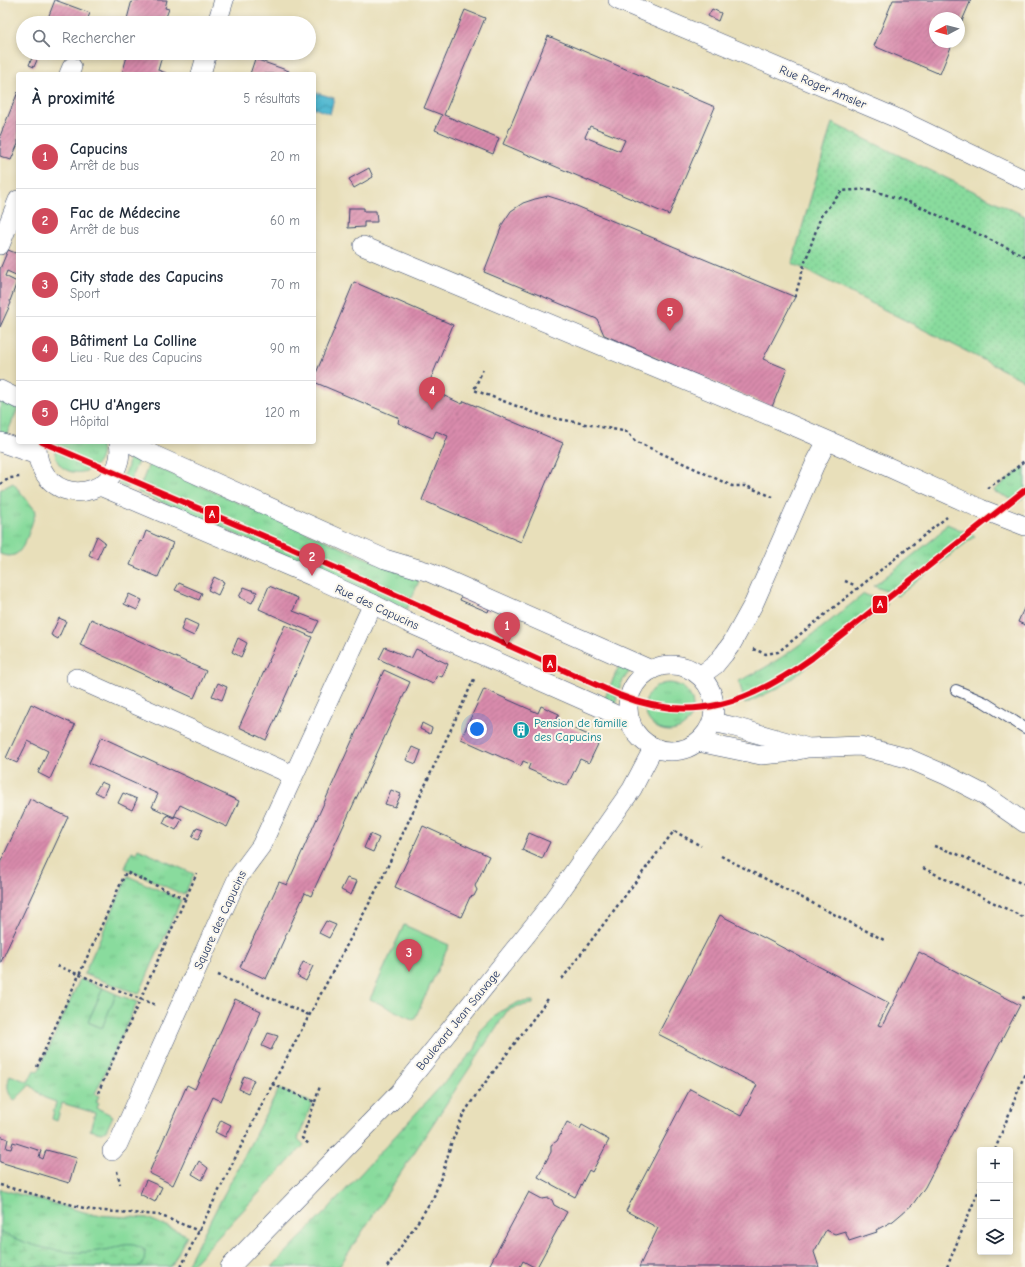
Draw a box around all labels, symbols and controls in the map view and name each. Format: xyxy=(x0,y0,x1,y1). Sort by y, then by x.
north arrow xyxy=(929,12,965,48)
search box xyxy=(16,16,316,60)
icon: search xyxy=(30,27,52,49)
text: Rechercher xyxy=(62,29,135,47)
street label: Rue Roger Amsler xyxy=(777,62,869,112)
text: À proximité xyxy=(32,89,115,108)
text: 5 résultats xyxy=(243,91,300,106)
text: Capucins xyxy=(70,140,127,158)
text: 1 xyxy=(42,149,48,164)
text: 20 m xyxy=(270,149,300,164)
text: Arrêt de bus xyxy=(70,158,139,173)
text: Fac de Médecine xyxy=(70,204,180,222)
text: 2 xyxy=(42,213,48,228)
text: 60 m xyxy=(270,213,300,228)
text: Arrêt de bus xyxy=(70,222,139,237)
text: City stade des Capucins xyxy=(70,268,223,286)
text: 3 xyxy=(42,277,48,292)
text: 70 m xyxy=(271,277,300,292)
text: Sport xyxy=(70,286,100,301)
pin: 5 xyxy=(657,298,683,331)
text: Bâtiment La Colline xyxy=(70,332,197,350)
text: 4 xyxy=(42,341,48,356)
text: 90 m xyxy=(270,341,300,356)
text: Lieu · Rue des Capucins xyxy=(70,350,202,365)
pin: 4 xyxy=(419,377,445,410)
text: CHU d'Angers xyxy=(70,396,160,414)
text: 5 xyxy=(42,405,48,420)
text: 120 m xyxy=(265,405,300,420)
text: Hôpital xyxy=(70,414,109,429)
line badge: A xyxy=(204,505,220,524)
text: A xyxy=(209,508,215,521)
pin: 2 xyxy=(299,543,325,576)
street label: Rue des Capucins xyxy=(333,581,421,633)
line badge: A xyxy=(872,595,888,614)
text: A xyxy=(877,598,883,611)
pin: 1 xyxy=(494,612,520,645)
line badge: A xyxy=(542,654,557,673)
text: A xyxy=(547,658,553,671)
place label: Pension de famille des Capucins xyxy=(534,716,627,744)
your location xyxy=(467,719,487,739)
building icon: Pension de famille des Capucins xyxy=(511,720,531,740)
street label: Square des Capucins xyxy=(191,868,249,972)
pin: 3 xyxy=(396,939,422,972)
street label: Boulevard Jean Sauvage xyxy=(413,967,503,1073)
map controls xyxy=(977,1147,1013,1255)
button: + xyxy=(977,1147,1013,1183)
button: − xyxy=(977,1183,1013,1219)
button: layers xyxy=(977,1219,1013,1255)

